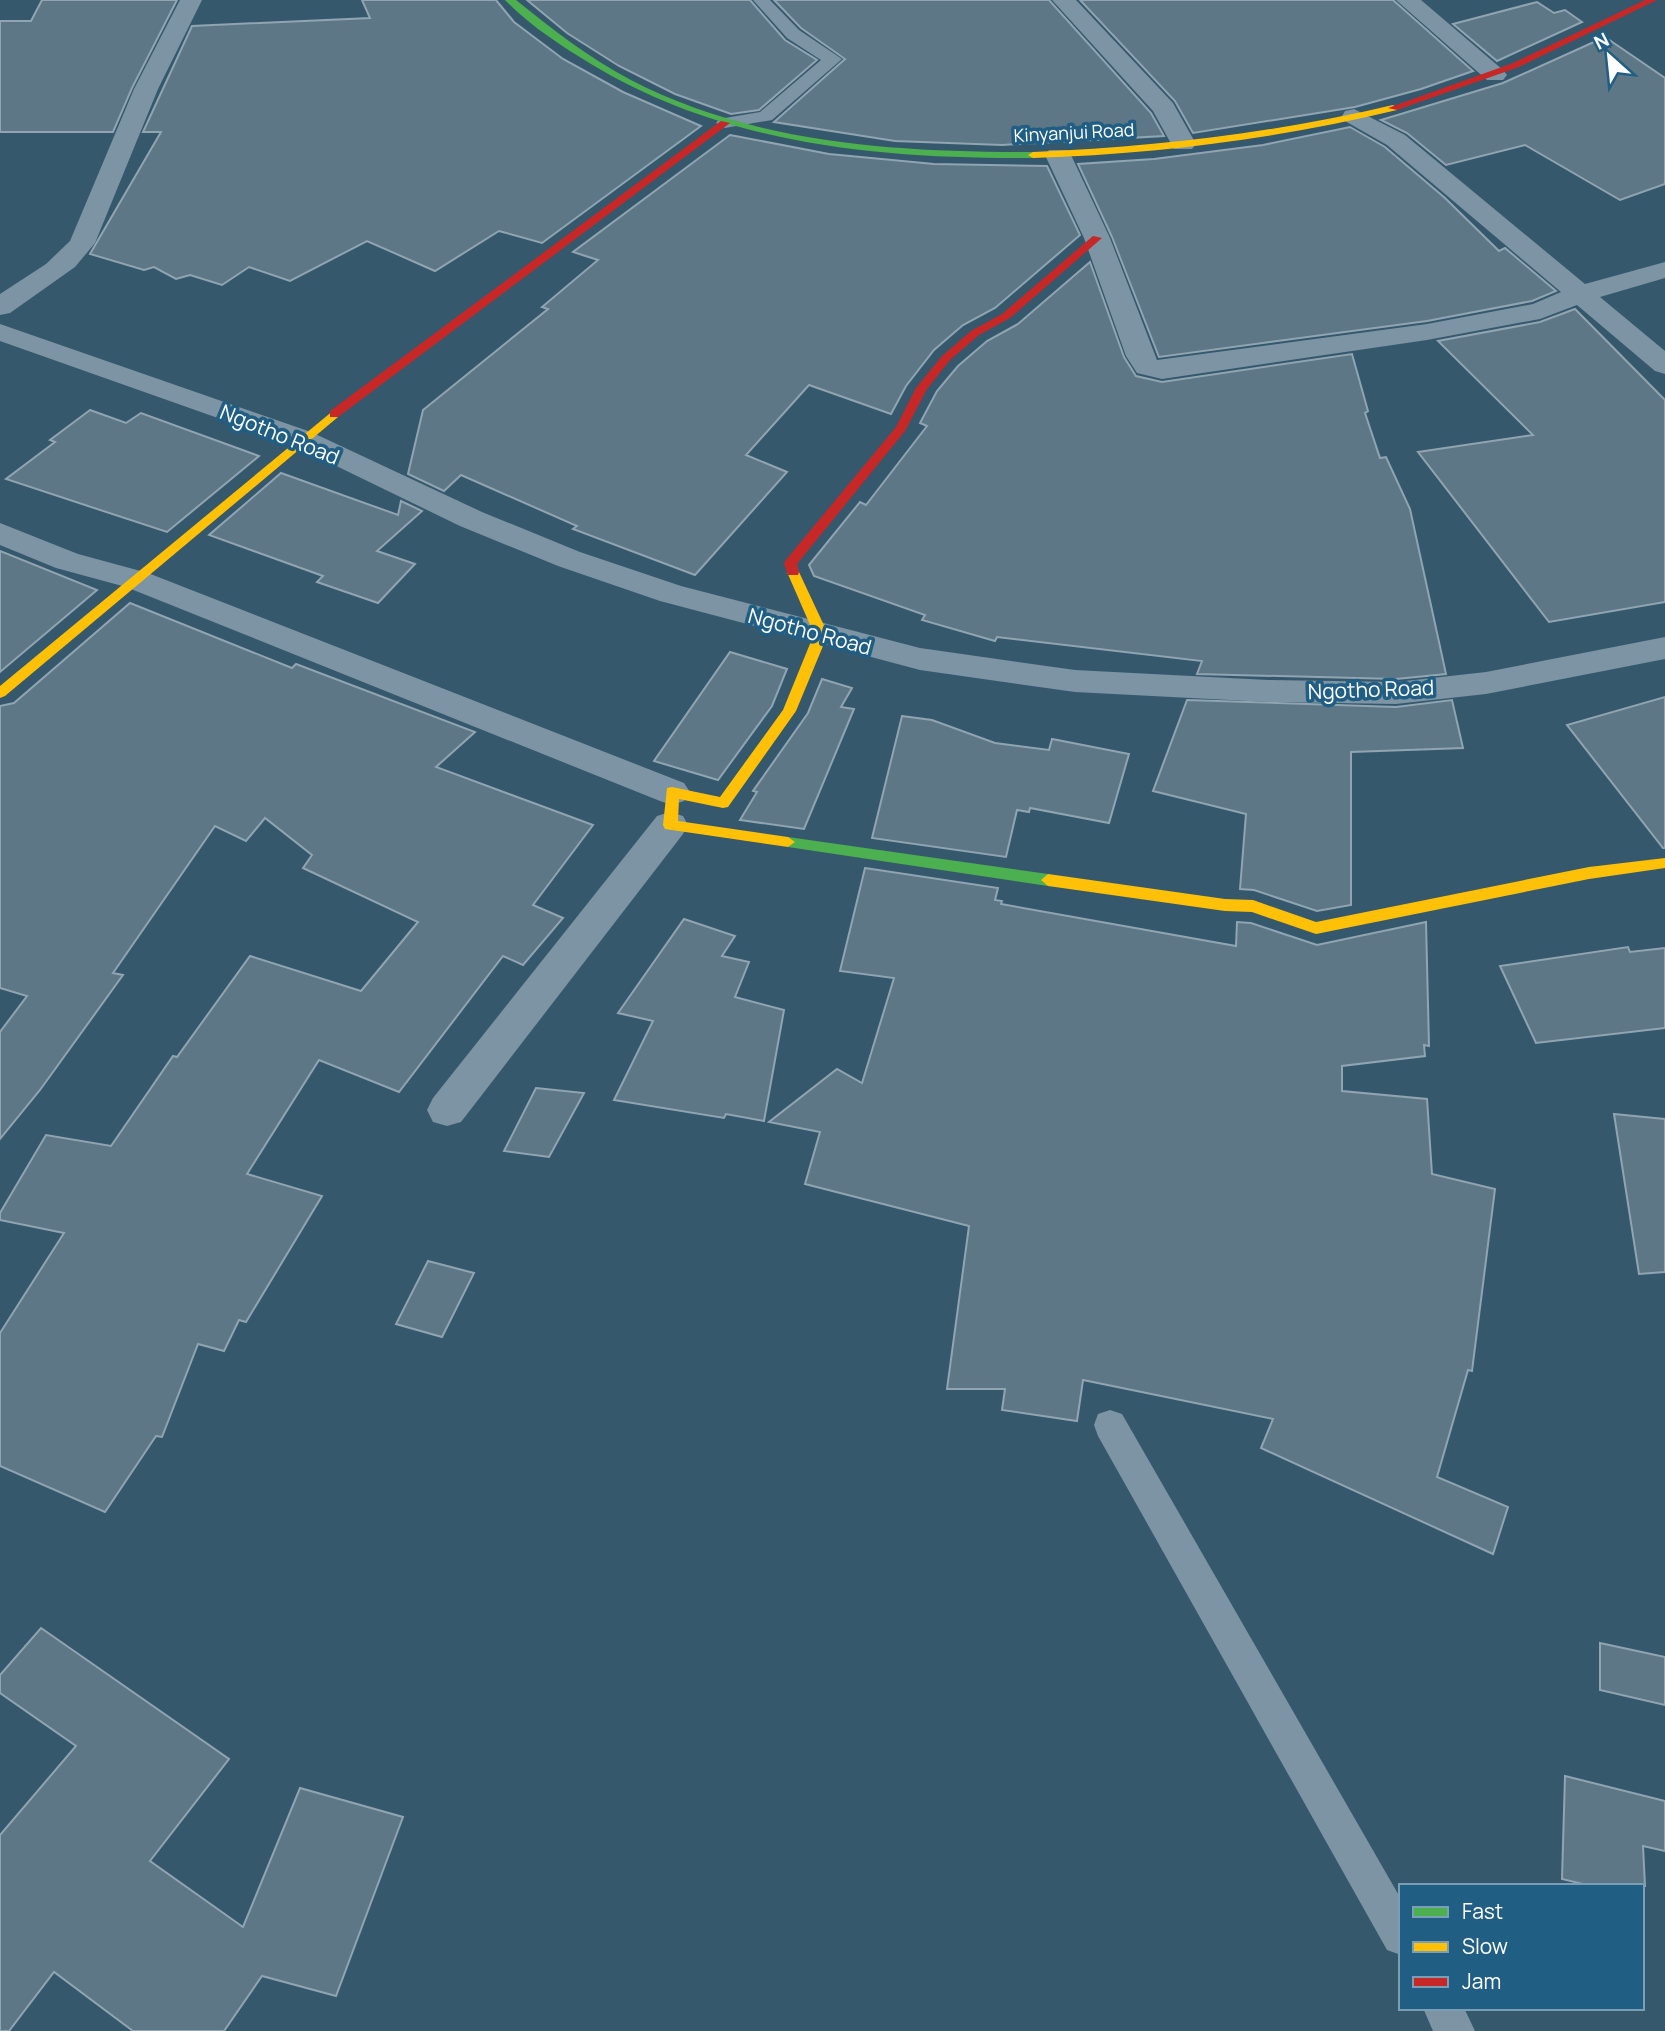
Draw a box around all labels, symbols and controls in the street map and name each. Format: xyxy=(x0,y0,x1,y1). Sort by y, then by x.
north arrow xyxy=(1574,21,1644,91)
text: N xyxy=(1589,26,1613,56)
street label: Kinyanjui Road xyxy=(1013,117,1135,147)
street label: Ngotho Road xyxy=(216,397,344,471)
street label: Ngotho Road xyxy=(745,601,875,661)
street label: Ngotho Road xyxy=(1307,673,1435,705)
legend xyxy=(1399,1884,1644,2010)
text: Fast xyxy=(1462,1897,1503,1925)
text: Slow xyxy=(1462,1932,1508,1960)
text: Jam xyxy=(1462,1967,1501,1995)

